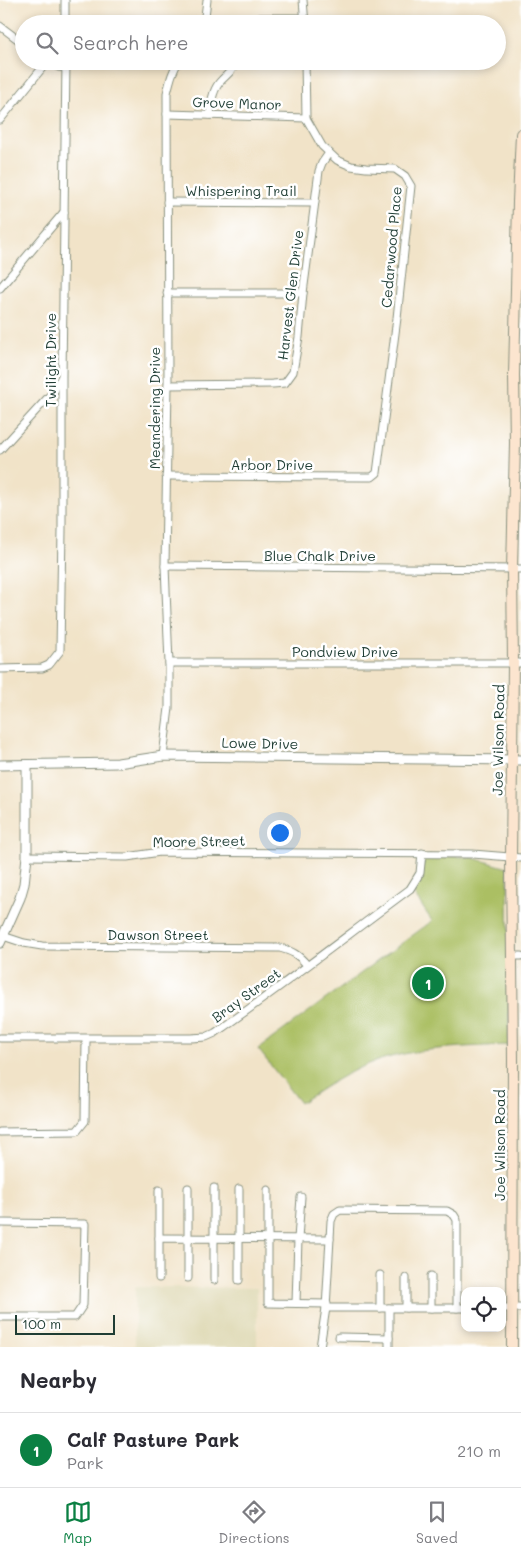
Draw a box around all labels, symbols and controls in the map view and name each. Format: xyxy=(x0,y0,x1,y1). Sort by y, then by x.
search box xyxy=(15,15,506,70)
icon: search xyxy=(33,29,61,57)
text: Search here xyxy=(73,30,189,55)
street label: Grove Manor xyxy=(192,92,282,114)
street label: Whispering Trail xyxy=(185,181,297,200)
street label: Cedarwood Place xyxy=(376,185,406,309)
street label: Harvest Glen Drive xyxy=(273,229,307,361)
street label: Twilight Drive xyxy=(41,313,60,407)
street label: Meandering Drive xyxy=(145,347,164,469)
street label: Arbor Drive xyxy=(231,455,313,474)
street label: Blue Chalk Drive xyxy=(264,546,376,565)
street label: Pondview Drive xyxy=(292,642,398,661)
street label: Joe Wilson Road xyxy=(488,684,508,796)
street label: Lowe Drive xyxy=(221,733,299,753)
your location xyxy=(267,820,293,846)
street label: Moore Street xyxy=(153,831,245,851)
street label: Dawson Street xyxy=(107,925,209,944)
street label: Bray Street xyxy=(208,964,284,1026)
pin: 1 xyxy=(412,964,444,1002)
street label: Joe Wilson Road xyxy=(490,1089,509,1201)
map controls xyxy=(461,1287,506,1332)
button: locate xyxy=(461,1287,506,1332)
scale bar xyxy=(15,1312,115,1335)
text: 100 m xyxy=(22,1314,61,1333)
text: Nearby xyxy=(20,1366,97,1393)
text: Calf Pasture Park xyxy=(67,1427,239,1452)
text: 1 xyxy=(32,1440,40,1461)
text: 210 m xyxy=(457,1440,501,1461)
text: Park xyxy=(67,1452,103,1473)
tab: Map xyxy=(63,1498,92,1547)
tab: Directions xyxy=(218,1498,290,1547)
tab: Saved xyxy=(416,1498,458,1547)

